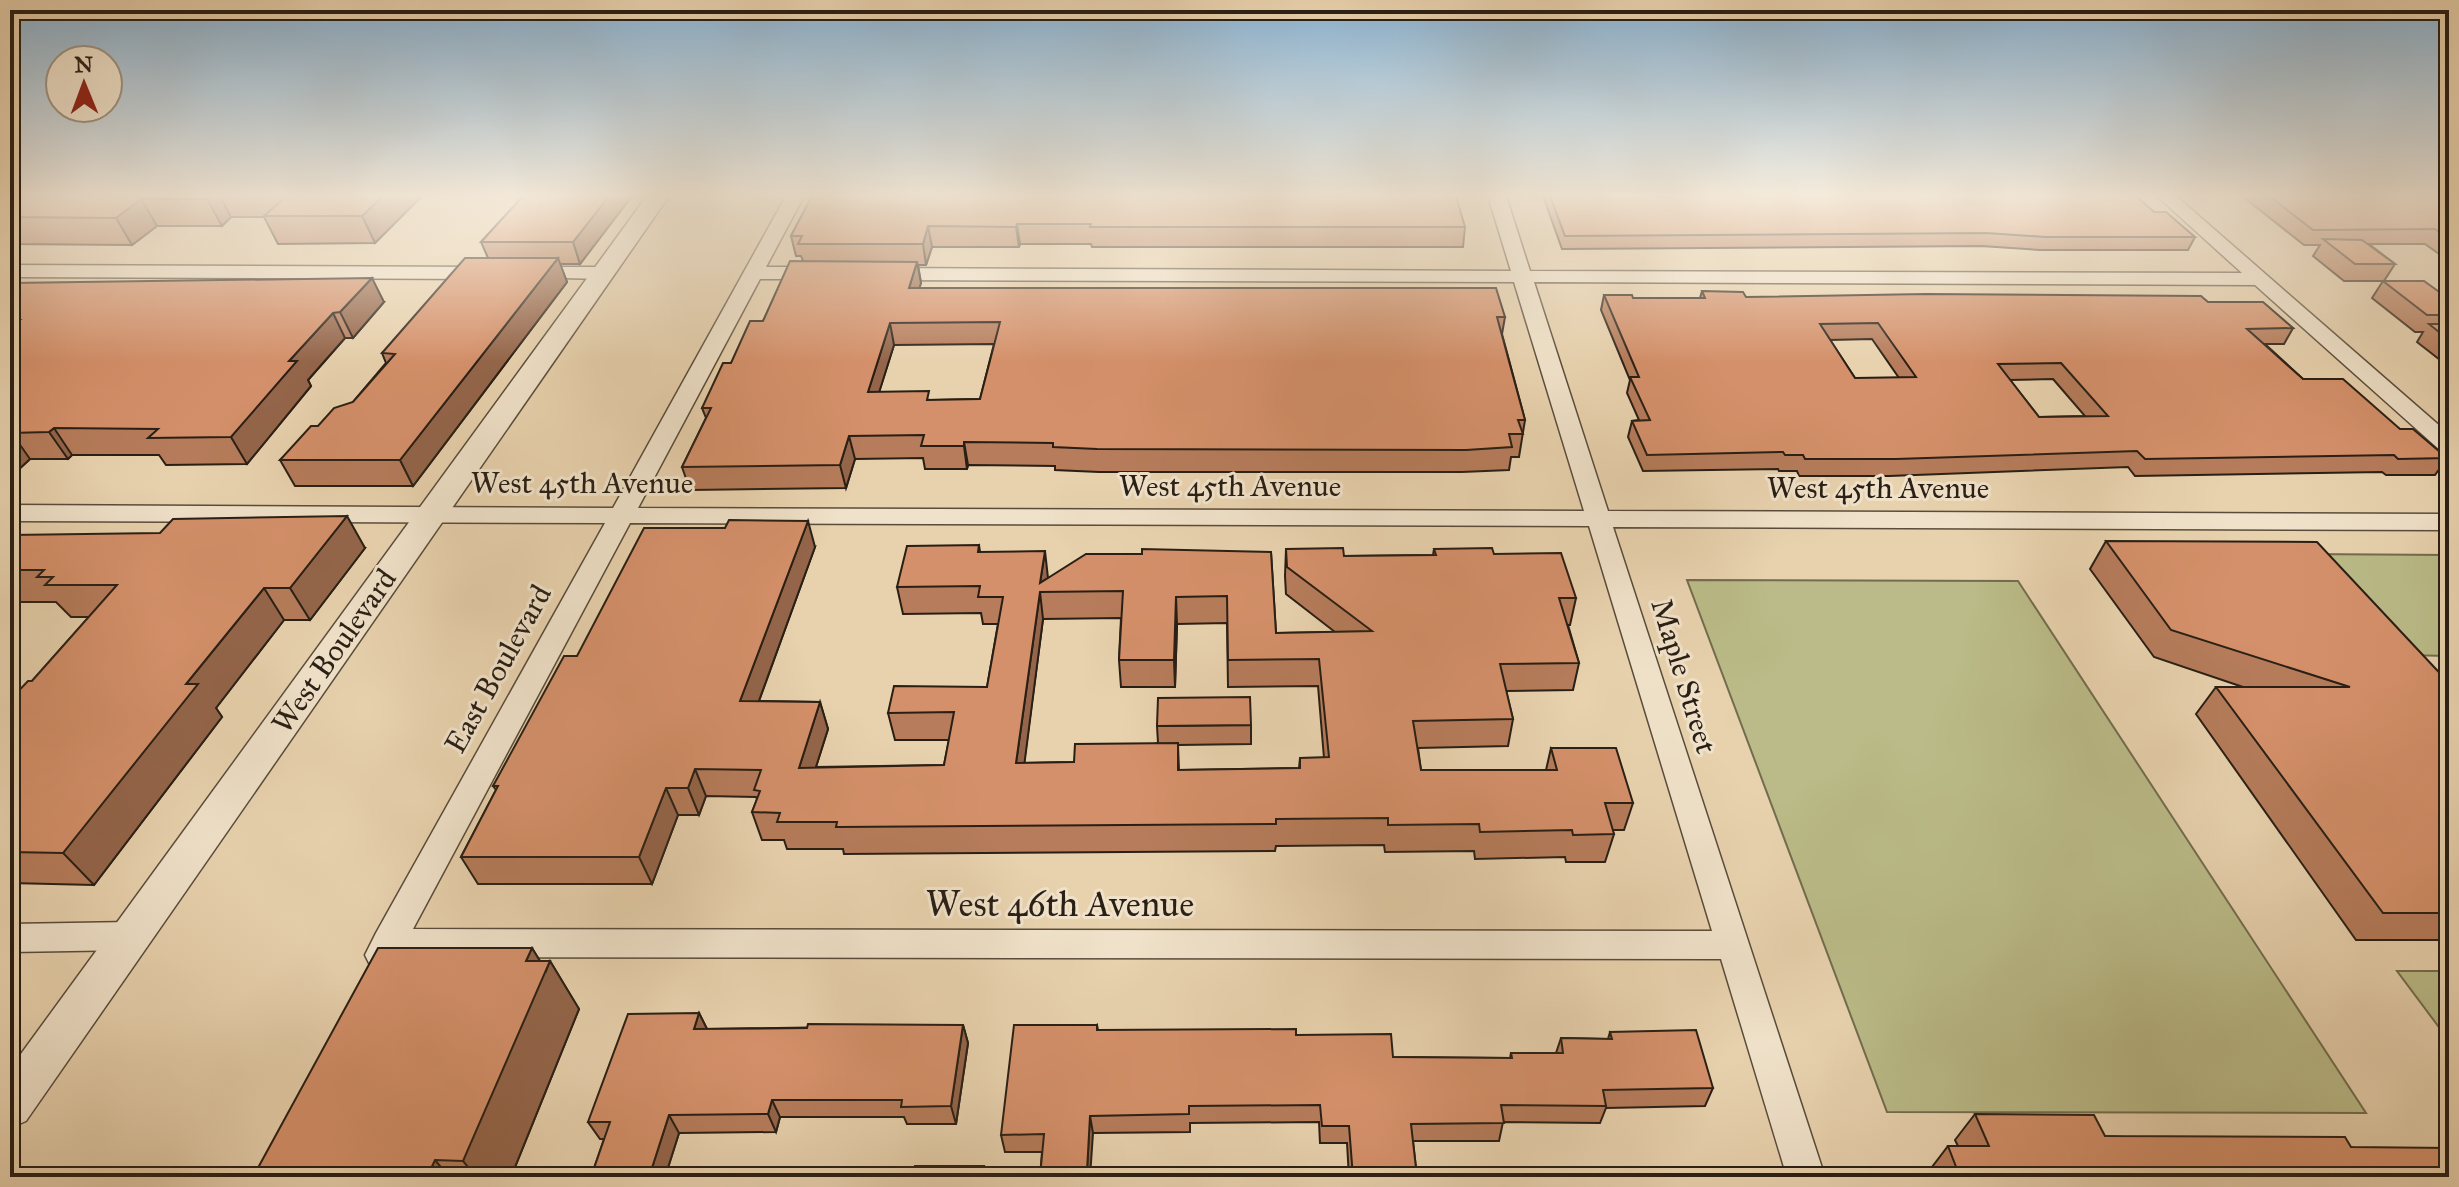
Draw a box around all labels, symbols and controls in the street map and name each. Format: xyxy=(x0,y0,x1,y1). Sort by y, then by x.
north arrow xyxy=(44,44,124,124)
text: N xyxy=(74,51,94,78)
street label: West 45th Avenue xyxy=(471,465,693,501)
street label: West 45th Avenue xyxy=(1119,468,1341,504)
street label: West 45th Avenue xyxy=(1767,470,1989,506)
street label: West Boulevard xyxy=(264,562,404,740)
street label: East Boulevard xyxy=(437,579,559,759)
street label: Maple Street xyxy=(1643,594,1725,758)
street label: West 46th Avenue xyxy=(926,882,1194,926)

